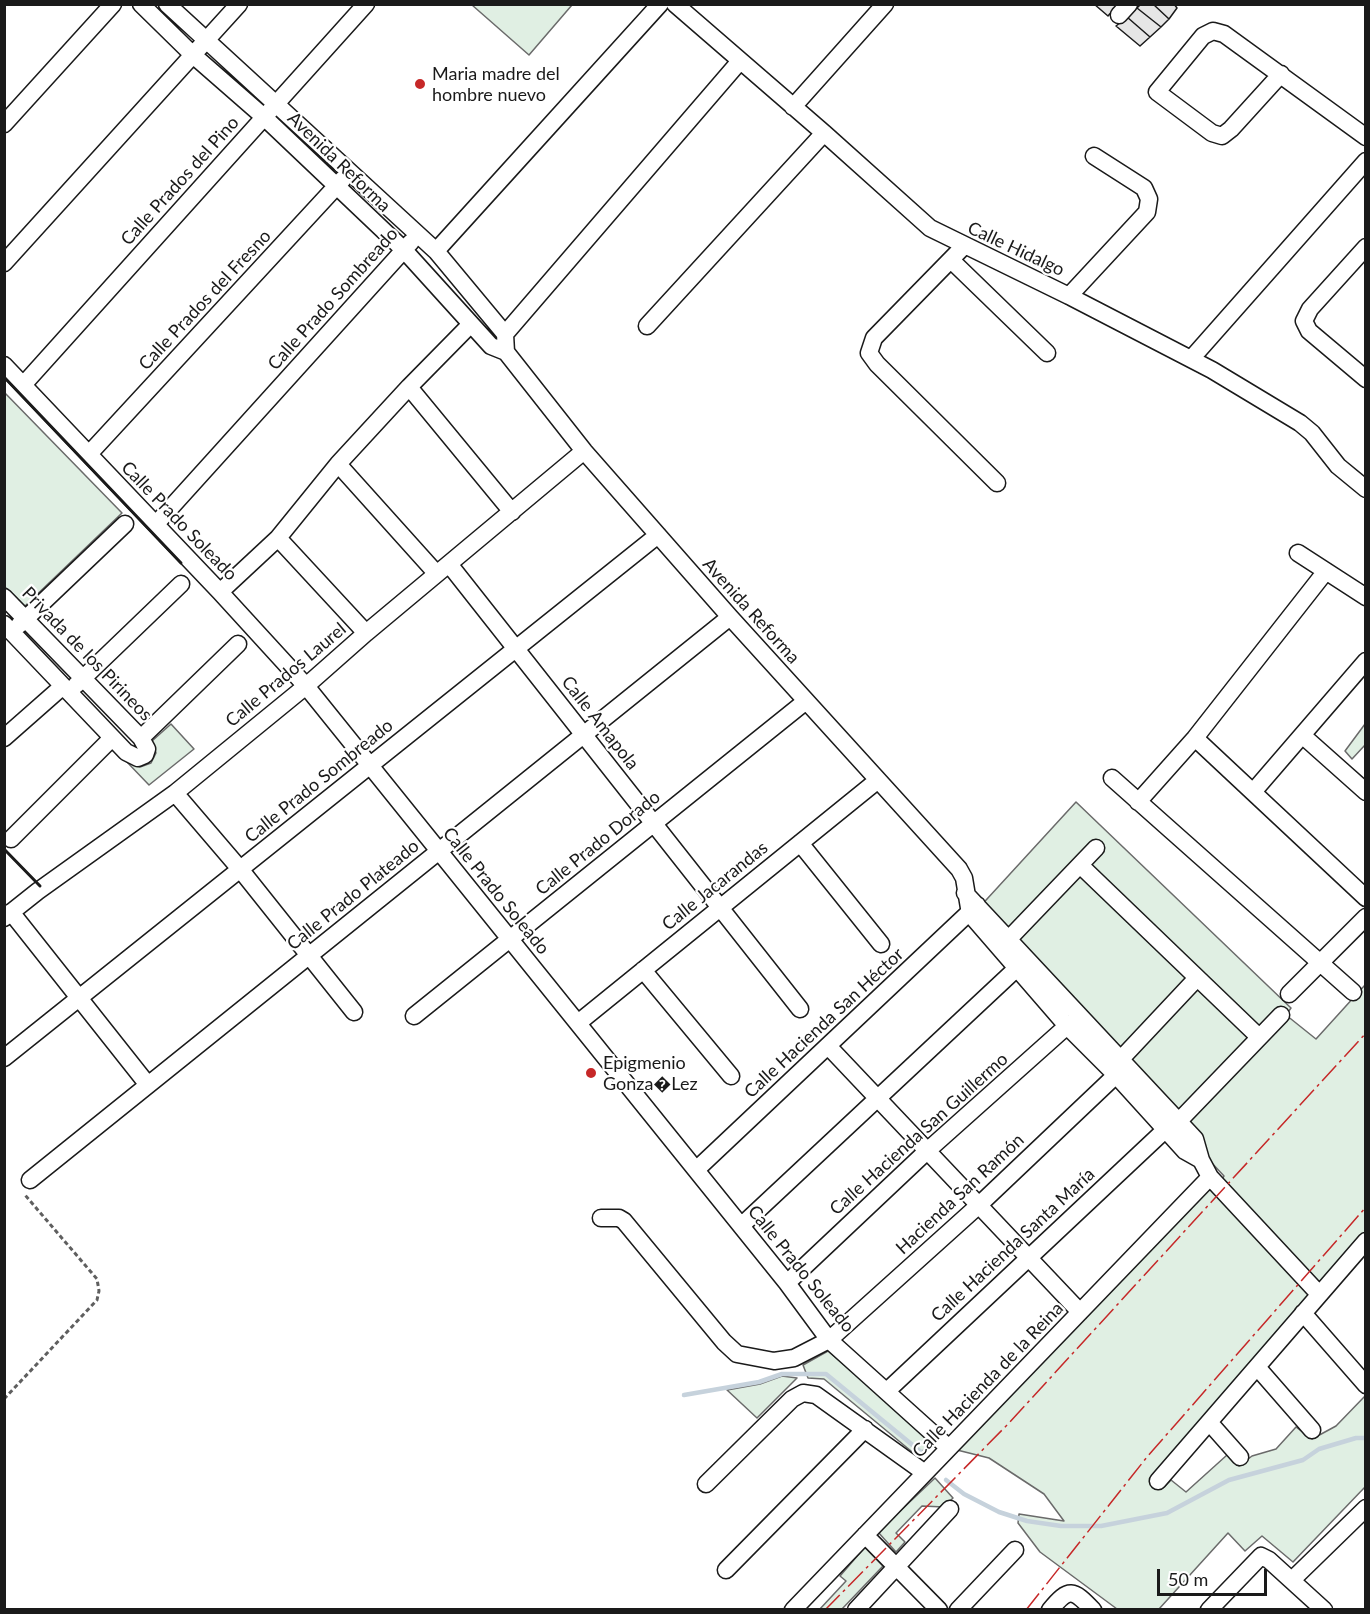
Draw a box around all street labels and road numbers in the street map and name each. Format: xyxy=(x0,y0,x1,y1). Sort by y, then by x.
street label: Avenida Reforma xyxy=(283,107,395,217)
street label: Calle Prados del Pino xyxy=(116,112,244,250)
street label: Calle Hidalgo xyxy=(964,217,1068,281)
street label: Calle Prado Sombreado xyxy=(263,223,403,375)
street label: Calle Prados del Fresno xyxy=(134,225,276,375)
street label: Calle Prado Soleado xyxy=(117,457,241,585)
street label: Avenida Reforma xyxy=(698,554,804,668)
street label: Privada de los Pirineos xyxy=(18,583,156,725)
street label: Calle Prados Laurel xyxy=(221,618,351,732)
street label: Calle Amapola xyxy=(557,672,643,774)
street label: Calle Prado Sombreado xyxy=(241,715,397,847)
street label: Calle Prado Dorado xyxy=(531,786,665,900)
street label: Calle Prado Soleado xyxy=(438,823,554,959)
street label: Calle Prado Plateado xyxy=(283,835,423,955)
street label: Calle Jacarandas xyxy=(658,837,772,935)
street label: Calle Hacienda San Héctor xyxy=(740,943,908,1103)
street label: Calle Hacienda San Guillermo xyxy=(825,1048,1013,1220)
street label: Hacienda San Ramón xyxy=(892,1129,1028,1259)
street label: Calle Hacienda Santa María xyxy=(927,1164,1099,1326)
street label: Calle Prado Soleado xyxy=(743,1201,859,1337)
street label: Calle Hacienda de la Reina xyxy=(908,1298,1068,1462)

